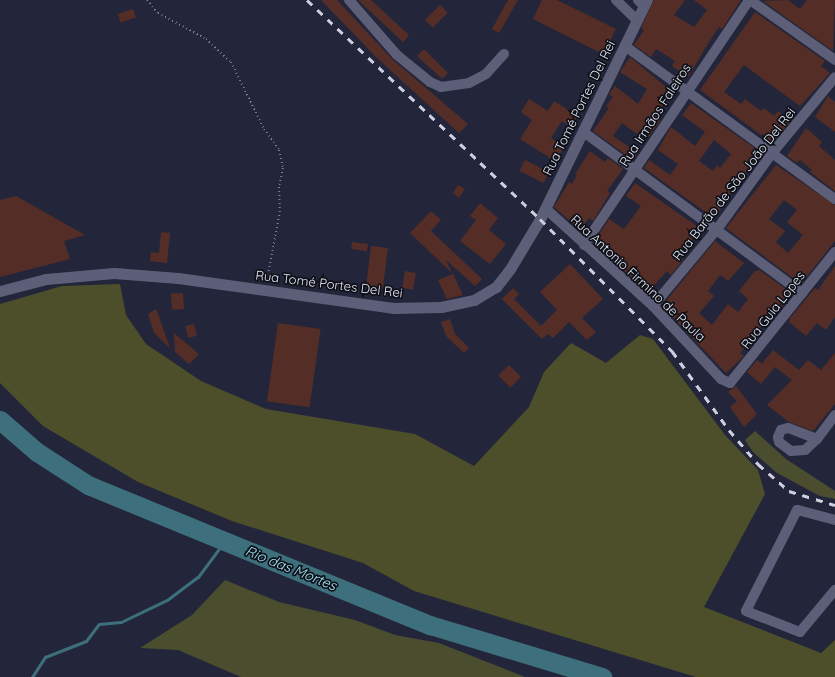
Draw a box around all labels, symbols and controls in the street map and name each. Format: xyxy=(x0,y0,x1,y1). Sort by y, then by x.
street label: Rua Tomé Portes Del Rei xyxy=(540,38,618,178)
street label: Rua Irmãos Faleiros xyxy=(616,61,694,169)
street label: Rua Barão de São João Del Rei xyxy=(669,104,799,264)
street label: Rua Antonio Firmino de Paula xyxy=(567,211,709,345)
street label: Rua Tomé Portes Del Rei xyxy=(254,267,404,301)
street label: Rua Guia Lopes xyxy=(738,268,808,352)
water label: Rio das Mortes xyxy=(243,542,339,594)

